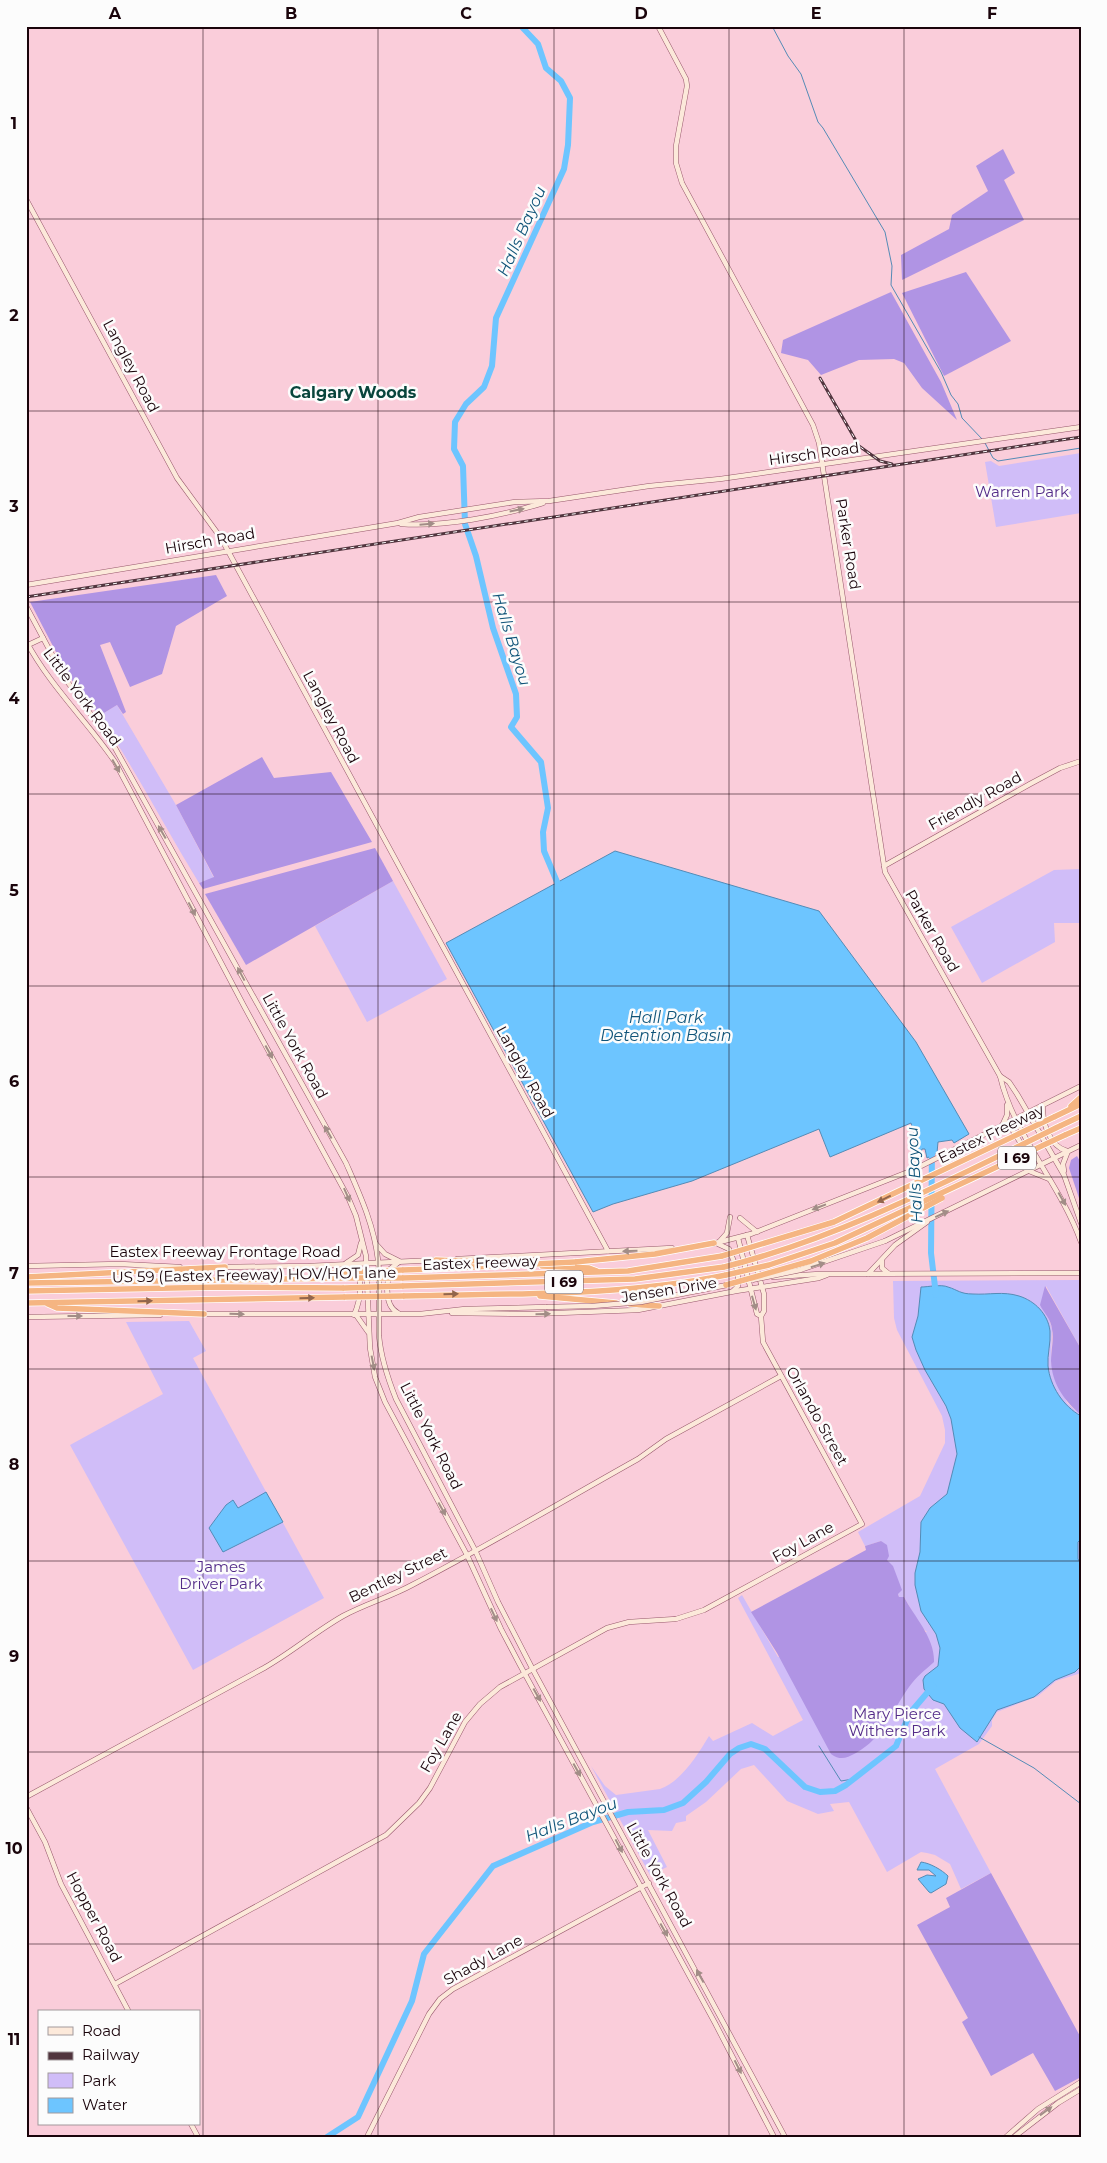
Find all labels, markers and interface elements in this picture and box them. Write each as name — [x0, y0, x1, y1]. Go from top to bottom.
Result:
text: A — [108, 4, 122, 23]
text: B — [285, 4, 297, 23]
text: C — [460, 4, 472, 23]
text: D — [634, 4, 648, 23]
text: E — [811, 4, 821, 23]
text: F — [987, 4, 997, 23]
text: 1 — [11, 114, 17, 133]
water label: Halls Bayou — [493, 183, 550, 279]
text: 2 — [9, 306, 19, 325]
street label: Langley Road — [99, 316, 164, 415]
district label: Calgary Woods — [290, 383, 417, 402]
street label: Hirsch Road — [767, 438, 860, 469]
park label: Warren Park — [975, 482, 1069, 501]
text: 3 — [8, 497, 19, 516]
street label: Parker Road — [832, 497, 865, 591]
one-way arrow — [509, 506, 525, 514]
one-way arrow — [419, 520, 435, 528]
street label: Hirsch Road — [163, 523, 256, 558]
water label: Halls Bayou — [488, 590, 535, 688]
street label: Little York Road — [39, 644, 125, 749]
street label: Langley Road — [299, 667, 364, 766]
text: 4 — [8, 689, 20, 708]
one-way arrow — [112, 758, 120, 773]
street label: Friendly Road — [925, 767, 1025, 834]
one-way arrow — [157, 826, 166, 839]
text: 5 — [9, 881, 19, 900]
street label: Parker Road — [901, 886, 964, 975]
one-way arrow — [188, 902, 197, 916]
one-way arrow — [237, 967, 245, 981]
street label: Little York Road — [259, 990, 332, 1102]
water label: Hall Park Detention Basin — [600, 1008, 732, 1045]
street label: Langley Road — [492, 1022, 559, 1121]
one-way arrow — [265, 1046, 274, 1059]
text: 6 — [9, 1072, 19, 1091]
street label: Eastex Freeway — [935, 1099, 1048, 1167]
one-way arrow — [324, 1124, 332, 1139]
water label: Halls Bayou — [902, 1126, 927, 1224]
road number: I 69 — [998, 1146, 1036, 1170]
one-way arrow — [344, 1188, 352, 1202]
one-way arrow — [1058, 1192, 1066, 1206]
one-way arrow — [877, 1196, 891, 1204]
one-way arrow — [811, 1203, 826, 1211]
one-way arrow — [935, 1210, 949, 1218]
street label: Eastex Freeway Frontage Road — [109, 1242, 341, 1261]
one-way arrow — [622, 1247, 638, 1255]
street label: Eastex Freeway — [422, 1251, 539, 1274]
one-way arrow — [810, 1260, 825, 1268]
street label: US 59 (Eastex Freeway) HOV/HOT lane — [112, 1263, 396, 1286]
text: 7 — [9, 1264, 19, 1283]
road number: I 69 — [545, 1270, 583, 1294]
street label: Jensen Drive — [619, 1273, 718, 1307]
one-way arrow — [444, 1290, 460, 1298]
one-way arrow — [299, 1294, 315, 1302]
one-way arrow — [751, 1296, 759, 1311]
one-way arrow — [137, 1297, 153, 1305]
one-way arrow — [230, 1310, 246, 1318]
one-way arrow — [535, 1310, 551, 1318]
one-way arrow — [67, 1312, 83, 1320]
one-way arrow — [369, 1355, 377, 1371]
street label: Orlando Street — [782, 1363, 853, 1469]
street label: Little York Road — [396, 1379, 467, 1493]
text: 8 — [9, 1455, 19, 1474]
one-way arrow — [438, 1502, 446, 1516]
street label: Foy Lane — [769, 1517, 837, 1566]
street label: Bentley Street — [346, 1543, 450, 1607]
park label: James Driver Park — [179, 1557, 263, 1593]
one-way arrow — [491, 1608, 499, 1622]
text: 9 — [9, 1647, 19, 1666]
one-way arrow — [532, 1689, 541, 1702]
park label: Mary Pierce Withers Park — [848, 1704, 946, 1740]
street label: Foy Lane — [415, 1708, 466, 1776]
one-way arrow — [573, 1763, 582, 1776]
water label: Halls Bayou — [523, 1793, 620, 1846]
street label: Little York Road — [623, 1819, 696, 1931]
text: 10 — [5, 1839, 23, 1858]
one-way arrow — [615, 1839, 623, 1853]
street label: Hopper Road — [63, 1868, 126, 1965]
one-way arrow — [660, 1922, 668, 1937]
street label: Shady Lane — [440, 1930, 526, 1989]
one-way arrow — [696, 1969, 704, 1984]
legend — [38, 2010, 200, 2126]
text: Road — [82, 2021, 121, 2040]
text: 11 — [8, 2030, 20, 2049]
text: Railway — [82, 2045, 140, 2064]
one-way arrow — [734, 2060, 742, 2074]
text: Park — [82, 2071, 116, 2090]
text: Water — [82, 2095, 128, 2114]
one-way arrow — [1039, 2106, 1053, 2116]

